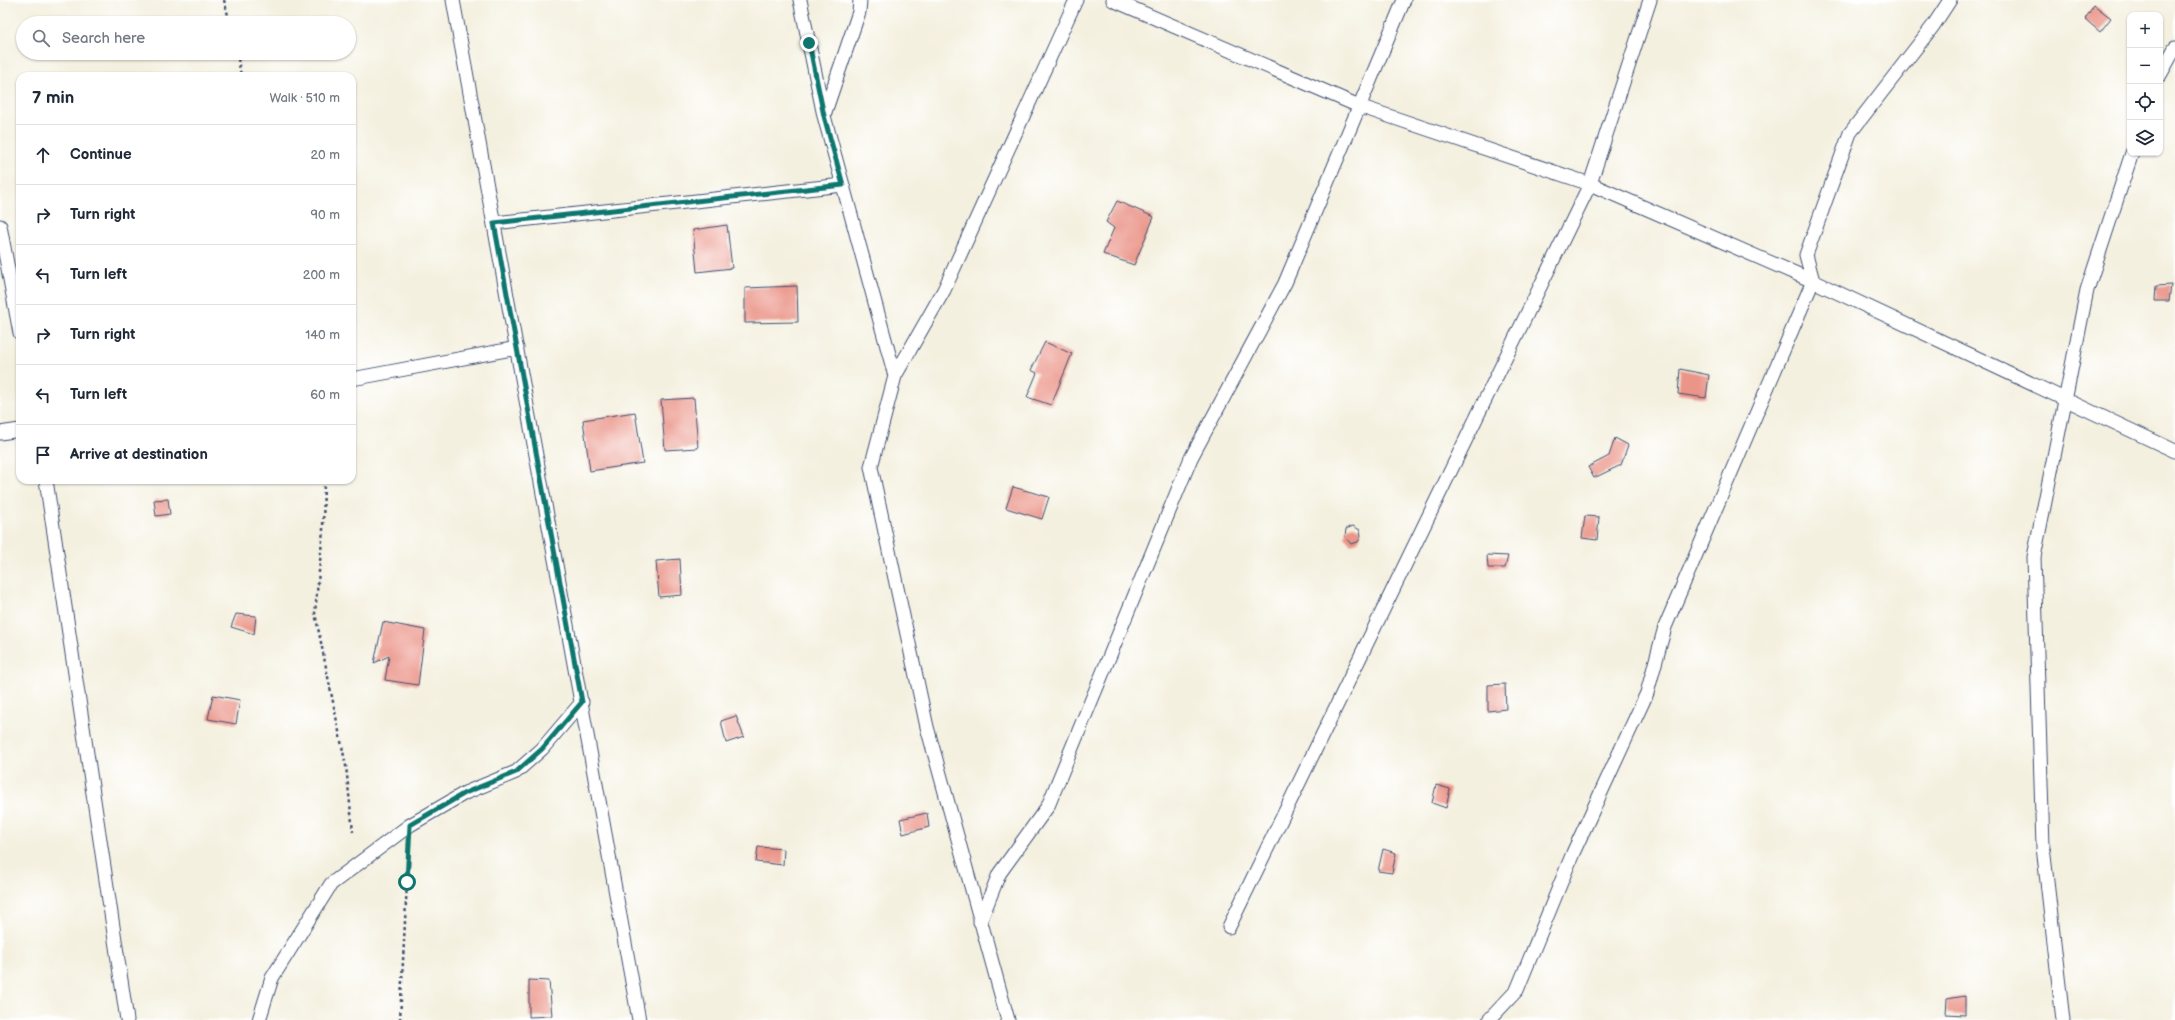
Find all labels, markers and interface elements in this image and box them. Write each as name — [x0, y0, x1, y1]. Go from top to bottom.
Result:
map controls — [2127, 12, 2163, 156]
button: + — [2127, 12, 2163, 48]
search box — [16, 16, 356, 60]
icon: search — [30, 27, 52, 49]
text: Search here — [62, 29, 145, 48]
route end — [800, 34, 818, 52]
button: − — [2127, 48, 2163, 84]
button: locate — [2127, 84, 2163, 120]
text: 7 min — [32, 88, 74, 108]
text: Walk · 510 m — [269, 90, 340, 106]
button: layers — [2127, 120, 2163, 156]
icon: ahead — [32, 144, 54, 166]
text: Continue — [70, 145, 132, 164]
text: 20 m — [310, 147, 340, 163]
icon: right — [32, 204, 54, 226]
text: Turn right — [70, 205, 135, 224]
text: 90 m — [311, 207, 340, 223]
icon: left — [32, 264, 54, 286]
text: Turn left — [70, 265, 127, 284]
text: 200 m — [303, 267, 340, 283]
icon: right — [32, 324, 54, 346]
text: Turn right — [70, 325, 135, 344]
text: 140 m — [305, 327, 340, 343]
icon: left — [32, 384, 54, 406]
text: Turn left — [70, 385, 127, 404]
text: 60 m — [310, 387, 340, 403]
icon: arrive — [32, 444, 54, 466]
text: Arrive at destination — [70, 445, 208, 464]
route start — [398, 873, 416, 891]

